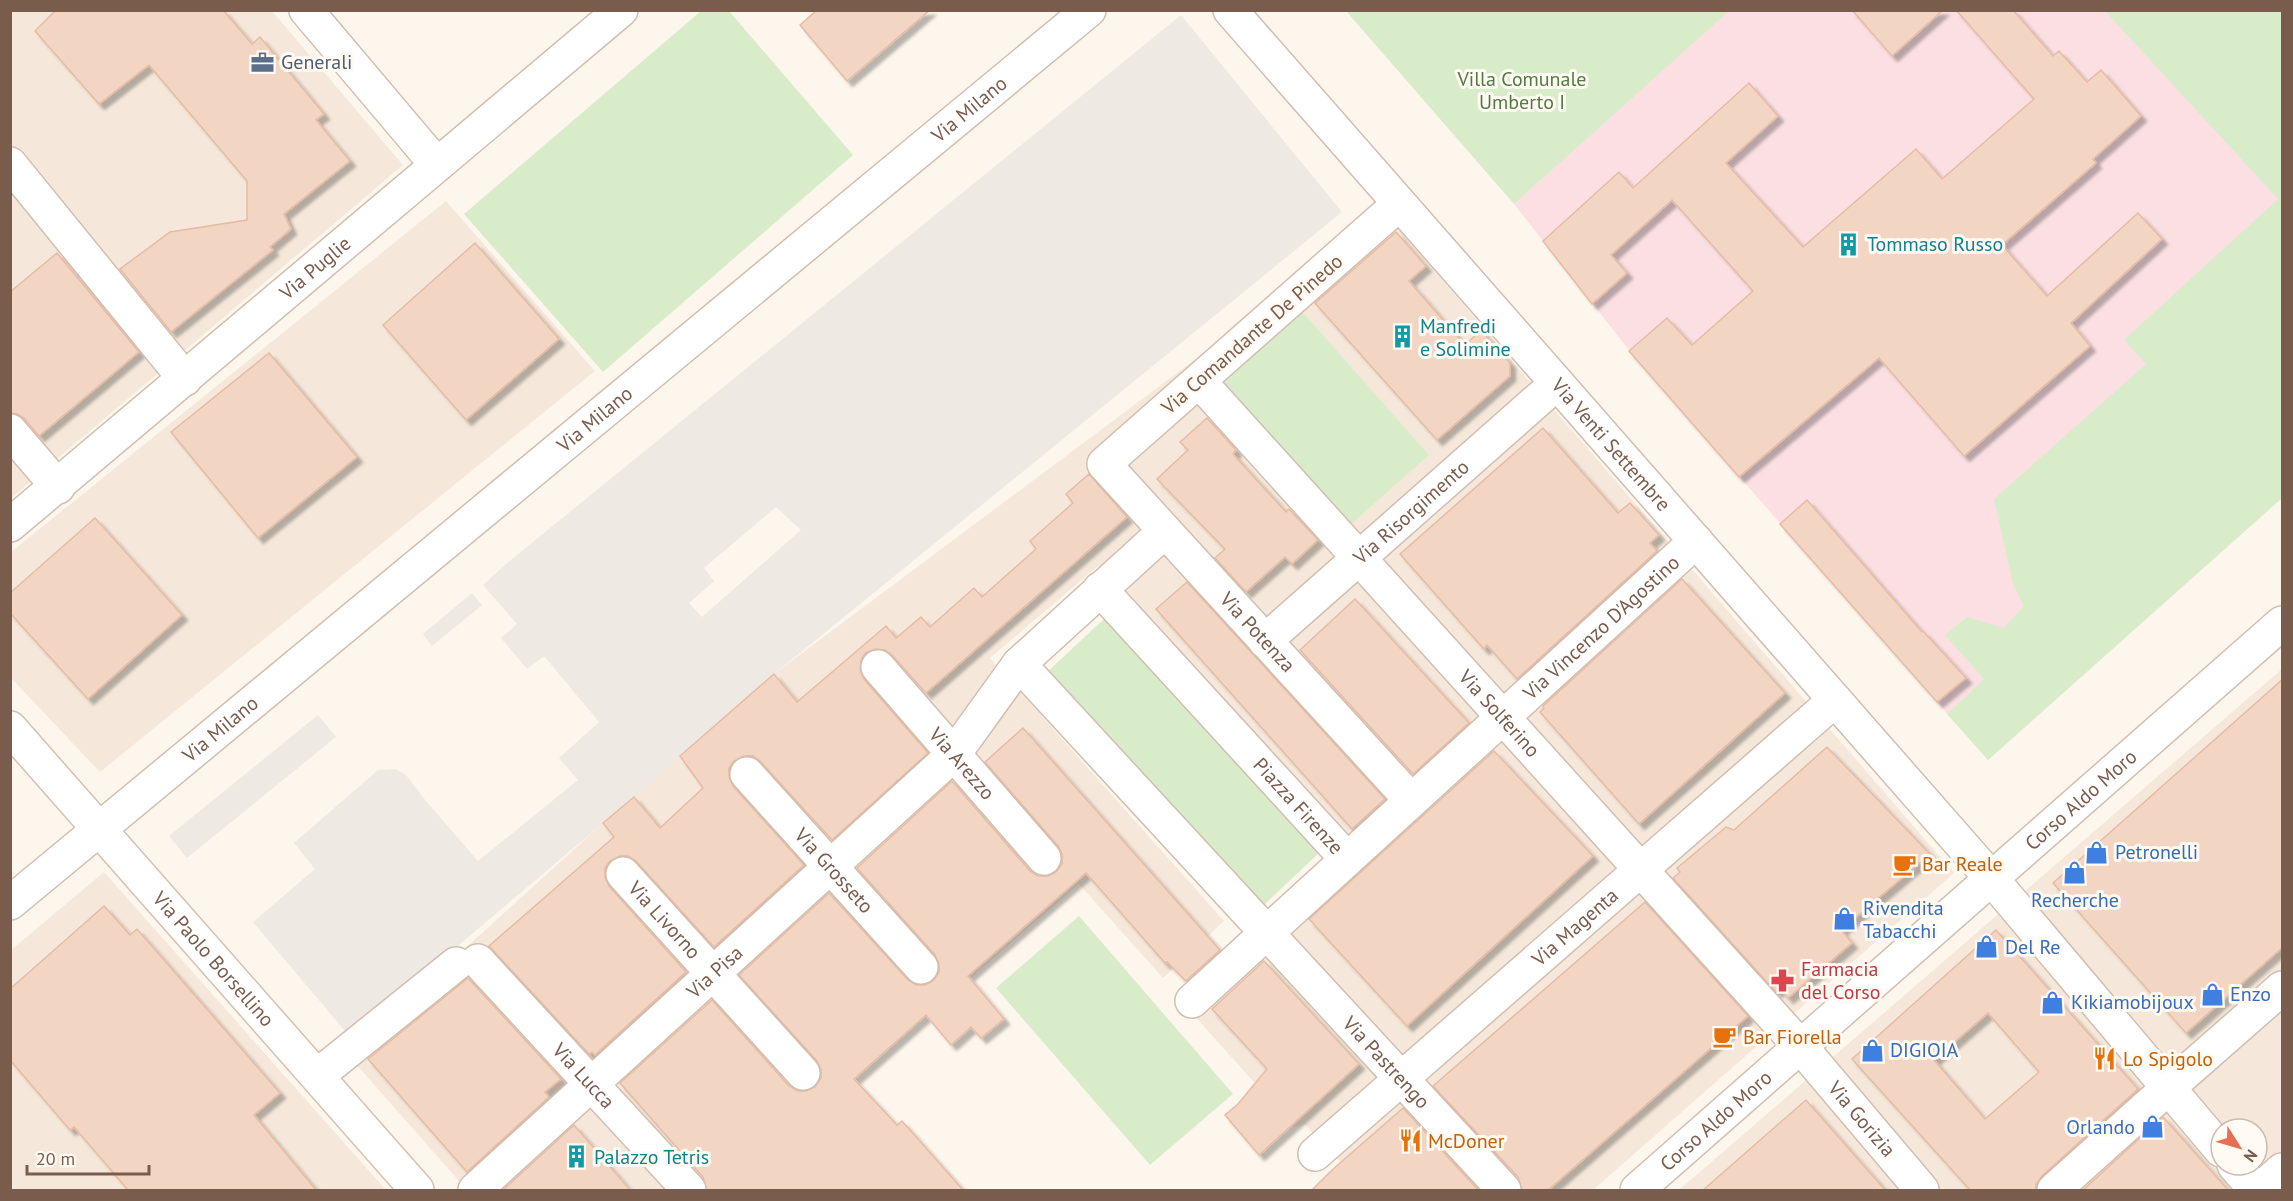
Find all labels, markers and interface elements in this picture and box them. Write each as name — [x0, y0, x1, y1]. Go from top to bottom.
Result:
office icon: Generali — [250, 49, 276, 75]
place label: Generali — [281, 49, 352, 75]
park label: Villa Comunale Umberto I — [1457, 66, 1586, 115]
street label: Via Milano — [925, 70, 1012, 149]
street label: Via Puglie — [273, 230, 356, 306]
building icon: Tommaso Russo — [1836, 231, 1862, 257]
place label: Tommaso Russo — [1867, 231, 2003, 257]
street label: Via Comandante De Pinedo — [1155, 248, 1348, 421]
place label: Manfredi e Solimine — [1420, 313, 1511, 362]
building icon: Manfredi e Solimine — [1389, 324, 1415, 350]
street label: Via Venti Settembre — [1545, 372, 1676, 517]
street label: Via Milano — [551, 380, 638, 459]
street label: Via Risorgimento — [1347, 454, 1474, 571]
street label: Via Vincenzo D'Agostino — [1517, 550, 1685, 706]
street label: Via Potenza — [1214, 586, 1301, 678]
street label: Via Solferino — [1452, 663, 1546, 763]
street label: Via Milano — [176, 690, 264, 768]
street label: Via Arezzo — [923, 721, 1001, 805]
street label: Corso Aldo Moro — [2019, 744, 2142, 856]
street label: Piazza Firenze — [1248, 752, 1349, 860]
street label: Via Grosseto — [788, 822, 879, 919]
shop icon: Petronelli — [2084, 839, 2110, 865]
place label: Petronelli — [2115, 839, 2198, 865]
cafe icon: Bar Reale — [1891, 851, 1917, 877]
place label: Bar Reale — [1922, 851, 2003, 877]
shop icon: Recherche — [2062, 859, 2088, 885]
street label: Via Livorno — [622, 875, 707, 964]
street label: Via Magenta — [1526, 882, 1623, 973]
street label: Via Paolo Borsellino — [146, 885, 280, 1032]
place label: Recherche — [2031, 887, 2119, 913]
place label: Rivendita Tabacchi — [1863, 895, 1944, 944]
shop icon: Rivendita Tabacchi — [1832, 906, 1858, 932]
shop icon: Del Re — [1974, 934, 2000, 960]
place label: Del Re — [2005, 934, 2061, 960]
street label: Via Pisa — [680, 940, 748, 1005]
place label: Farmacia del Corso — [1801, 956, 1880, 1005]
pharmacy icon: Farmacia del Corso — [1770, 967, 1796, 993]
shop icon: Enzo — [2199, 981, 2225, 1007]
place label: Enzo — [2230, 981, 2271, 1007]
shop icon: Kikiamobijoux — [2040, 989, 2066, 1015]
place label: Kikiamobijoux — [2071, 989, 2194, 1015]
street label: Via Pastrengo — [1337, 1010, 1436, 1114]
cafe icon: Bar Fiorella — [1712, 1024, 1738, 1050]
place label: Bar Fiorella — [1743, 1024, 1842, 1050]
street label: Via Lucca — [546, 1037, 620, 1114]
shop icon: DIGIOIA — [1859, 1037, 1885, 1063]
place label: DIGIOIA — [1890, 1037, 1958, 1063]
restaurant icon: Lo Spigolo — [2092, 1046, 2118, 1072]
place label: Lo Spigolo — [2123, 1046, 2213, 1072]
street label: Corso Aldo Moro — [1654, 1064, 1777, 1177]
street label: Via Gorizia — [1822, 1075, 1901, 1162]
place label: Orlando — [2066, 1114, 2135, 1140]
shop icon: Orlando — [2140, 1114, 2166, 1140]
north arrow — [2209, 1117, 2269, 1177]
restaurant icon: McDoner — [1397, 1128, 1423, 1154]
place label: McDoner — [1428, 1128, 1505, 1154]
scale bar — [27, 1138, 148, 1176]
building icon: Palazzo Tetris — [563, 1144, 589, 1170]
place label: Palazzo Tetris — [594, 1144, 709, 1170]
text: N — [2240, 1146, 2262, 1166]
text: 20 m — [36, 1147, 75, 1170]

